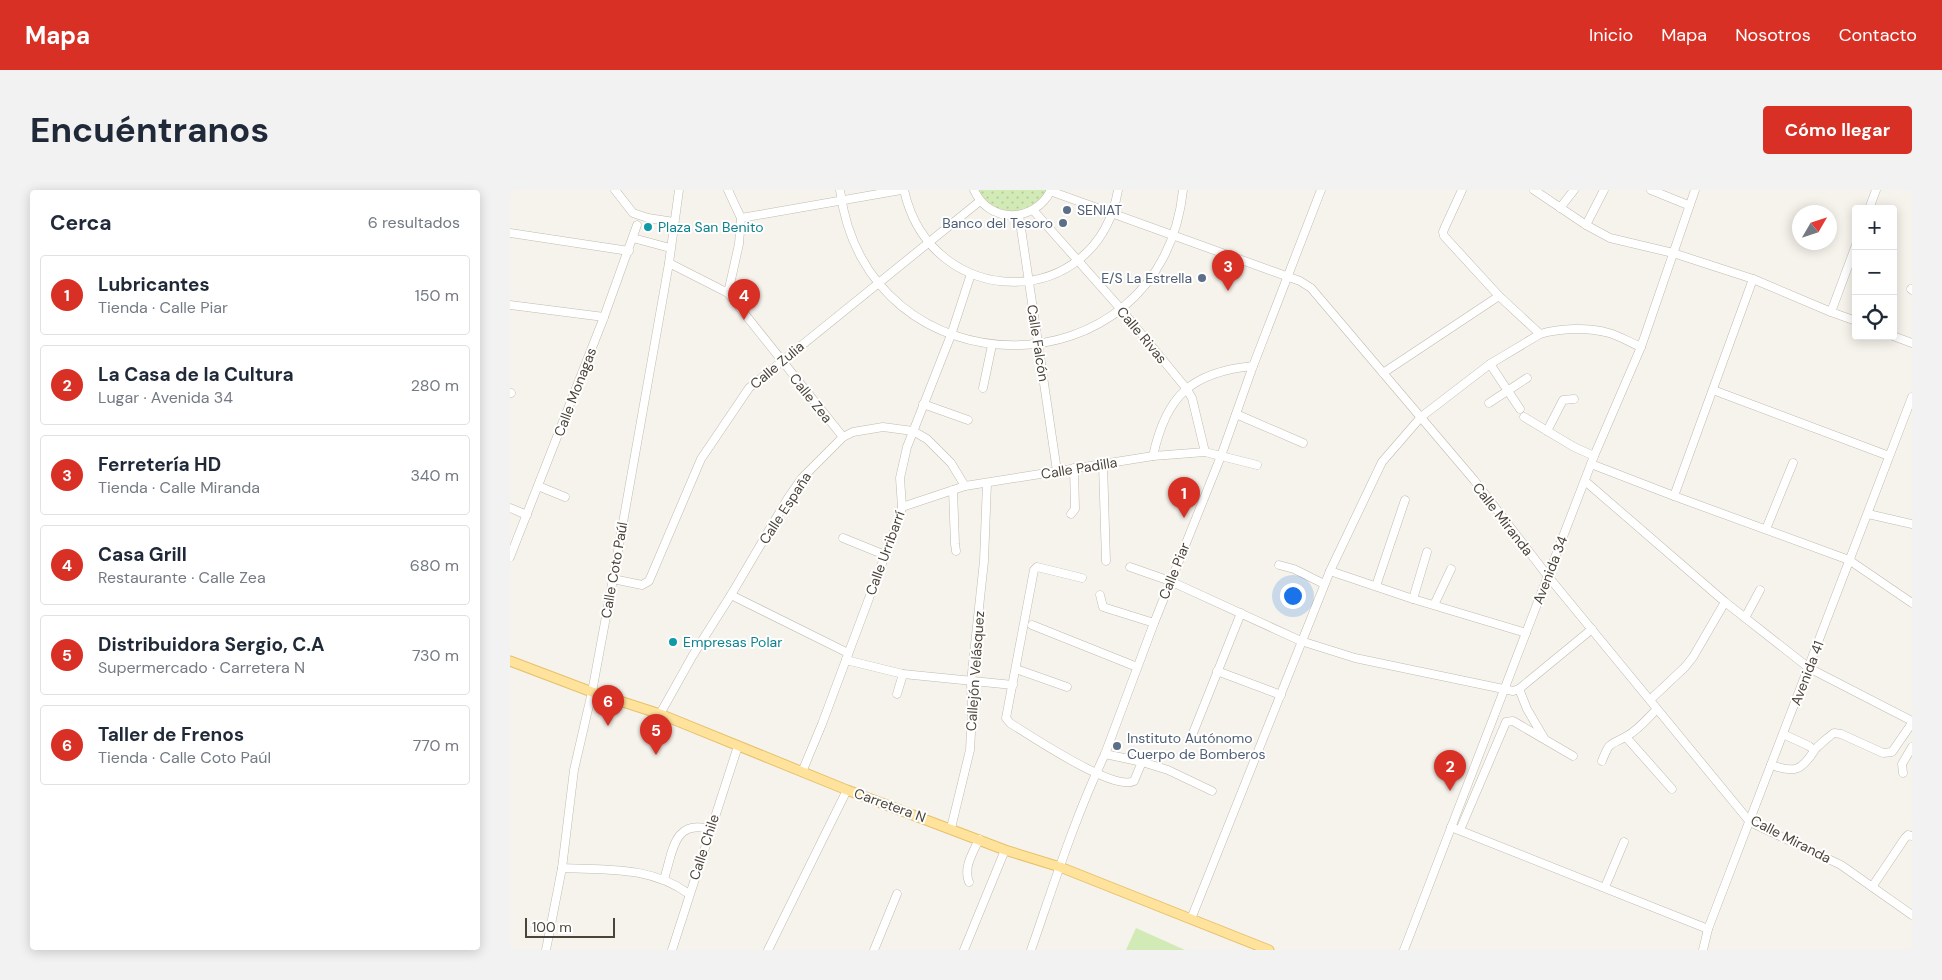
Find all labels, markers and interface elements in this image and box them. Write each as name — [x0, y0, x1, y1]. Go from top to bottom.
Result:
text: Mapa — [25, 20, 90, 51]
text: Inicio — [1589, 23, 1633, 47]
text: Mapa — [1661, 23, 1707, 47]
text: Nosotros — [1735, 23, 1811, 47]
text: Contacto — [1839, 23, 1917, 47]
button: Cómo llegar — [1763, 106, 1912, 154]
text: Encuéntranos — [30, 107, 269, 153]
place label: SENIAT — [1077, 201, 1122, 219]
marker: SENIAT — [1061, 204, 1073, 216]
north arrow — [1792, 205, 1837, 250]
map controls — [1852, 205, 1897, 340]
button: + — [1852, 205, 1897, 250]
text: Cerca — [50, 209, 112, 237]
text: 6 resultados — [368, 212, 460, 233]
place label: Banco del Tesoro — [942, 214, 1053, 232]
marker: Banco del Tesoro — [1057, 217, 1069, 229]
place label: Plaza San Benito — [658, 218, 764, 236]
marker: Plaza San Benito — [642, 221, 654, 233]
pin: 3 — [1212, 250, 1244, 291]
button: − — [1852, 250, 1897, 295]
place label: E/S La Estrella — [1101, 269, 1192, 287]
text: Lubricantes — [98, 272, 210, 297]
marker: E/S La Estrella — [1196, 272, 1208, 284]
pin: 4 — [728, 279, 760, 320]
text: 1 — [64, 285, 70, 306]
text: 150 m — [415, 285, 459, 306]
button: locate — [1852, 295, 1897, 340]
text: Tienda · Calle Piar — [98, 297, 228, 318]
street label: Calle Falcón — [1023, 303, 1053, 383]
street label: Calle Rivas — [1113, 303, 1171, 367]
street label: Calle Zulia — [746, 337, 808, 393]
street label: Calle Monagas — [550, 345, 600, 439]
text: La Casa de la Cultura — [98, 362, 294, 387]
street label: Calle Zea — [786, 370, 836, 426]
text: 2 — [62, 375, 72, 396]
text: 280 m — [411, 375, 459, 396]
text: Lugar · Avenida 34 — [98, 387, 233, 408]
text: Ferretería HD — [98, 452, 221, 477]
street label: Calle Padilla — [1040, 453, 1118, 483]
text: 3 — [62, 465, 72, 486]
text: 340 m — [410, 465, 459, 486]
street label: Calle España — [755, 468, 815, 548]
text: Tienda · Calle Miranda — [98, 477, 260, 498]
pin: 1 — [1168, 477, 1200, 518]
street label: Calle Miranda — [1469, 479, 1537, 559]
street label: Calle Urribarrí — [861, 508, 909, 598]
street label: Calle Coto Paúl — [597, 520, 631, 620]
street label: Avenida 34 — [1529, 533, 1571, 607]
street label: Calle Piar — [1154, 540, 1194, 602]
text: Casa Grill — [98, 542, 187, 567]
text: 4 — [62, 555, 72, 576]
text: 680 m — [410, 555, 459, 576]
text: Restaurante · Calle Zea — [98, 567, 266, 588]
your location — [1280, 583, 1306, 609]
street label: Callejón Velásquez — [962, 610, 988, 732]
text: Distribuidora Sergio, C.A — [98, 632, 324, 657]
place label: Empresas Polar — [683, 633, 782, 651]
marker: Empresas Polar — [667, 636, 679, 648]
street label: Avenida 41 — [1786, 638, 1828, 708]
text: 5 — [62, 645, 72, 666]
text: 730 m — [412, 645, 459, 666]
text: Supermercado · Carretera N — [98, 657, 305, 678]
pin: 6 — [592, 685, 624, 726]
pin: 5 — [640, 714, 672, 755]
text: Taller de Frenos — [98, 722, 244, 747]
place label: Instituto Autónomo Cuerpo de Bomberos — [1127, 729, 1266, 763]
text: 6 — [62, 735, 72, 756]
text: 770 m — [413, 735, 459, 756]
marker: Instituto Autónomo Cuerpo de Bomberos — [1111, 740, 1123, 752]
text: Tienda · Calle Coto Paúl — [98, 747, 271, 768]
pin: 2 — [1434, 750, 1466, 791]
street label: Carretera N — [852, 784, 928, 826]
street label: Calle Miranda — [1748, 811, 1834, 867]
street label: Calle Chile — [685, 812, 723, 882]
scale bar — [525, 915, 615, 938]
text: 100 m — [532, 918, 572, 936]

